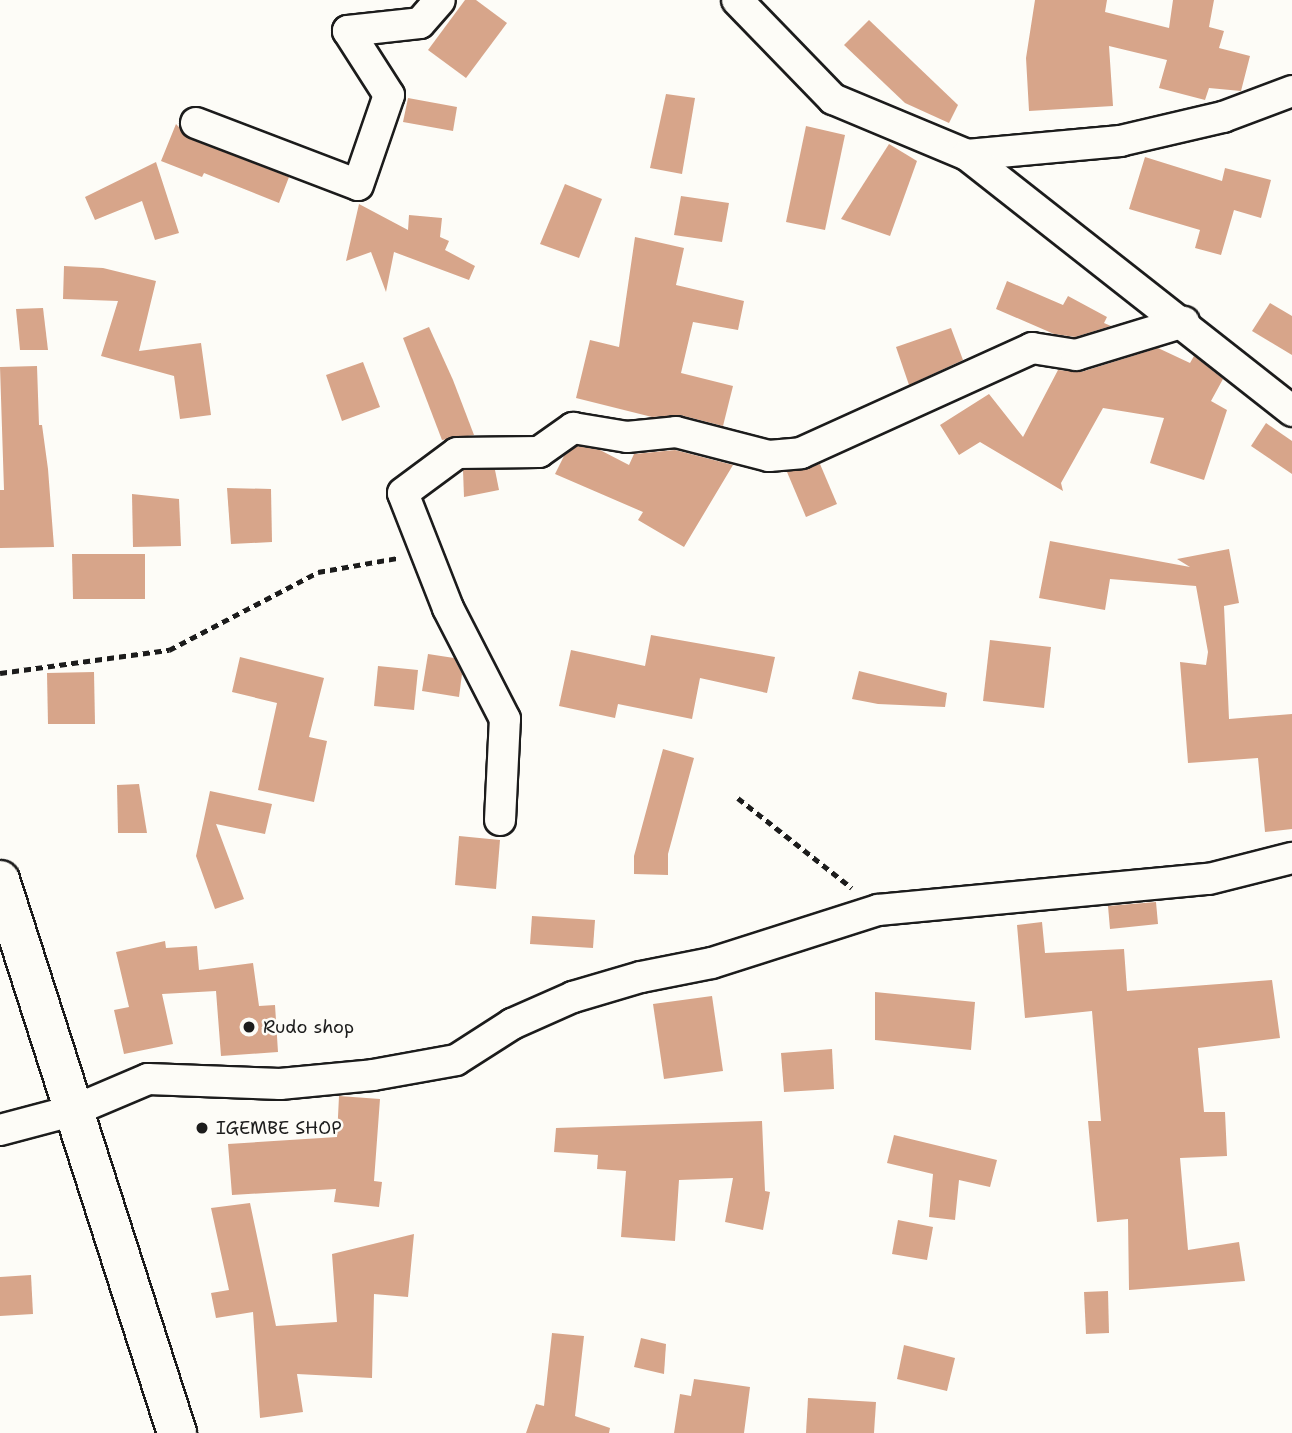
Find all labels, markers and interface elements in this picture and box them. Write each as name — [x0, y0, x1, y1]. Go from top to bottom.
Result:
place label: Rudo shop — [263, 1016, 354, 1038]
marker: Rudo shop — [241, 1019, 257, 1035]
place label: IGEMBE SHOP — [216, 1117, 342, 1139]
marker: IGEMBE SHOP — [194, 1120, 210, 1136]

